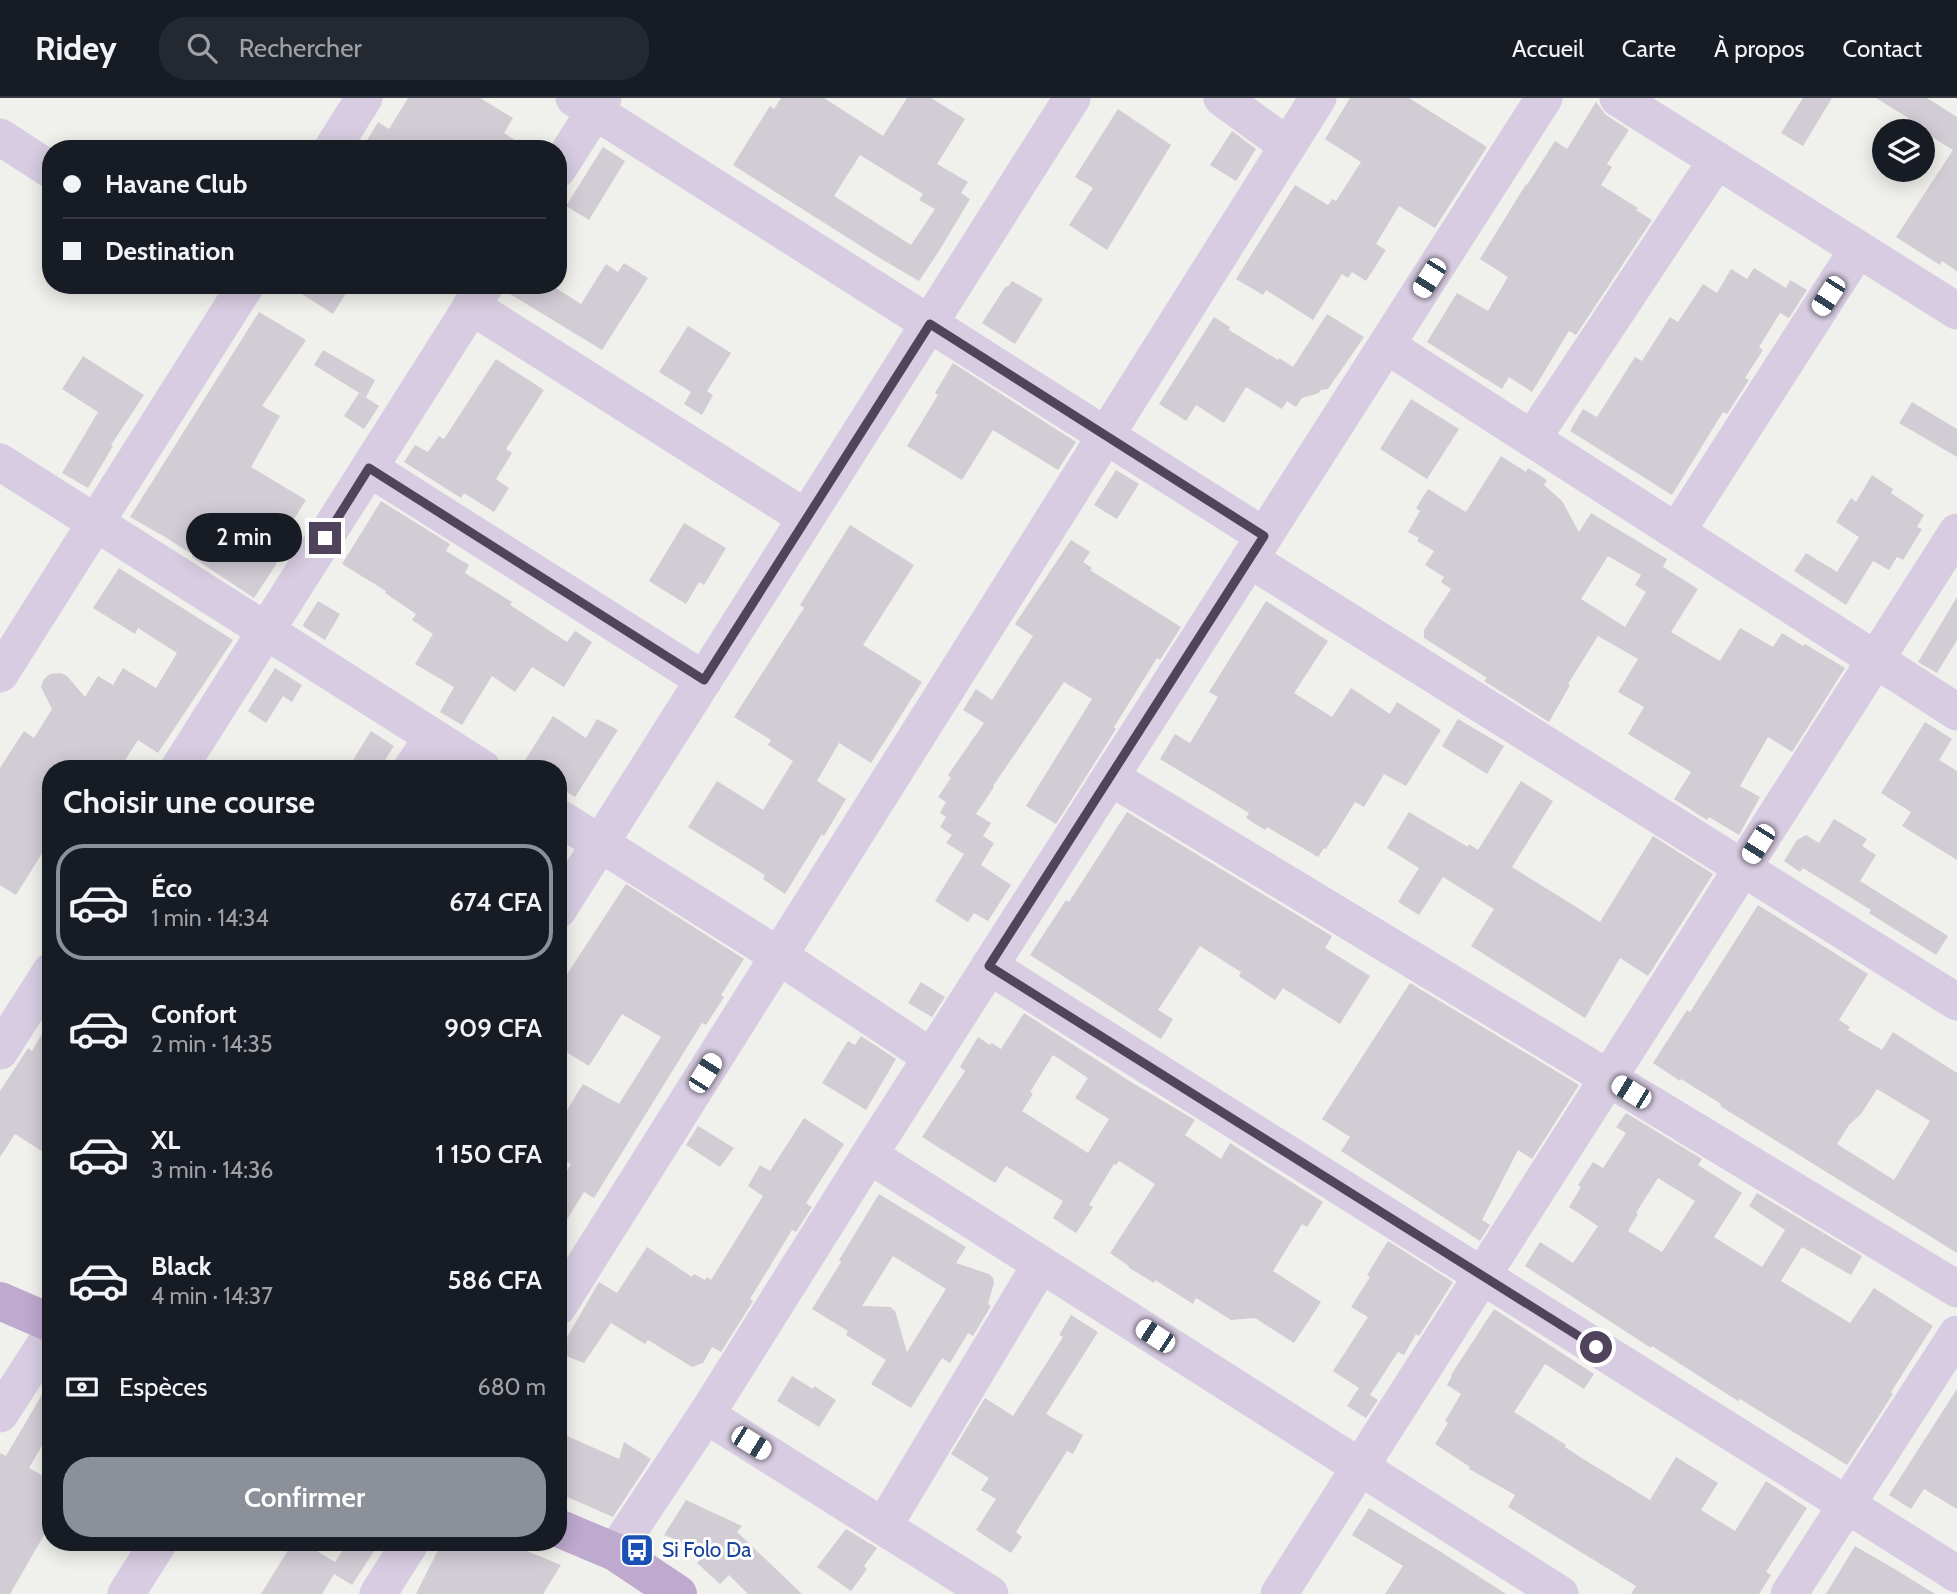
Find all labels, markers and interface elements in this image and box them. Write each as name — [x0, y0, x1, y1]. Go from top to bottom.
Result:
search box — [159, 17, 649, 80]
text: Ridey — [35, 28, 117, 68]
icon: search — [183, 29, 221, 67]
text: Rechercher — [239, 32, 362, 64]
text: Accueil — [1512, 34, 1584, 63]
text: Carte — [1622, 34, 1676, 63]
text: À propos — [1714, 34, 1805, 63]
text: Contact — [1843, 34, 1922, 63]
map controls — [1872, 119, 1935, 182]
button: layers — [1872, 119, 1935, 182]
text: Havane Club — [105, 168, 247, 200]
text: Destination — [105, 235, 235, 267]
car — [1409, 255, 1450, 301]
car — [1808, 273, 1849, 319]
callout: 2 min — [185, 514, 300, 562]
route end — [309, 522, 341, 554]
text: 2 min — [216, 523, 272, 551]
text: Choisir une course — [63, 782, 315, 821]
car — [1738, 821, 1779, 867]
icon: car — [67, 871, 130, 934]
text: Éco — [151, 872, 192, 904]
text: 674 CFA — [449, 886, 542, 918]
text: 1 min · 14:34 — [151, 904, 269, 932]
icon: car — [67, 997, 130, 1060]
text: Confort — [151, 998, 237, 1030]
text: 909 CFA — [444, 1012, 542, 1044]
text: 2 min · 14:35 — [151, 1030, 272, 1058]
car — [685, 1050, 726, 1096]
car — [1608, 1072, 1655, 1112]
icon: car — [67, 1123, 130, 1186]
text: XL — [151, 1124, 180, 1156]
text: 1 150 CFA — [435, 1138, 542, 1170]
text: 3 min · 14:36 — [151, 1156, 273, 1184]
icon: car — [67, 1249, 130, 1312]
text: Black — [151, 1250, 211, 1282]
text: 586 CFA — [447, 1264, 542, 1296]
text: 4 min · 14:37 — [151, 1282, 273, 1310]
car — [1132, 1316, 1179, 1356]
route start — [1580, 1331, 1612, 1363]
icon: cash — [63, 1368, 101, 1406]
text: Espèces — [119, 1371, 208, 1403]
text: 680 m — [478, 1373, 546, 1401]
car — [728, 1423, 775, 1463]
button: Confirmer — [63, 1457, 546, 1537]
bus stop icon: Si Folo Da — [618, 1531, 656, 1569]
place label: Si Folo Da — [662, 1537, 751, 1562]

